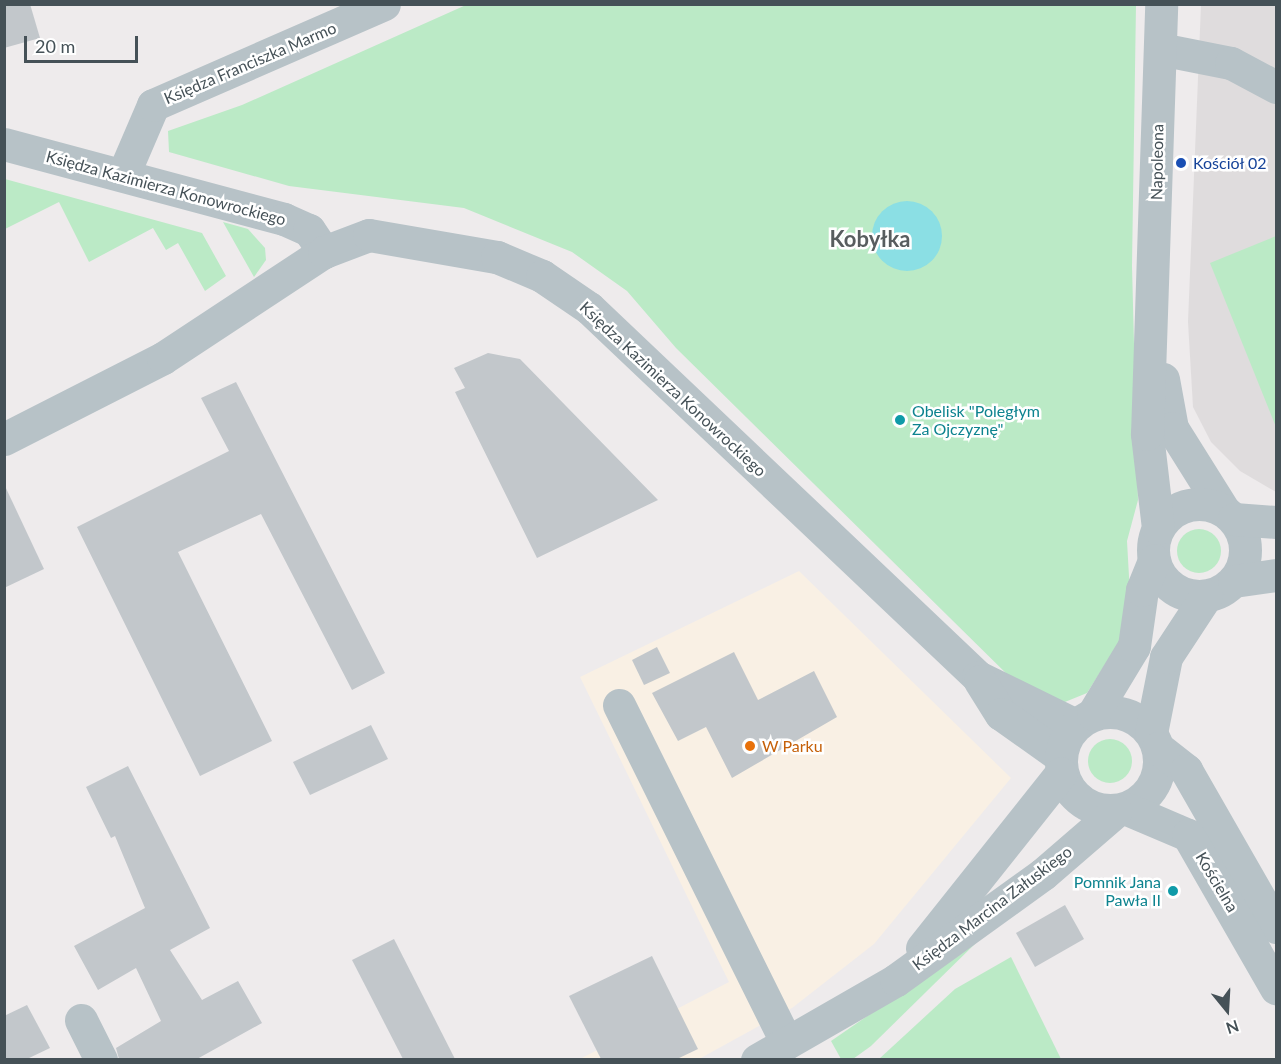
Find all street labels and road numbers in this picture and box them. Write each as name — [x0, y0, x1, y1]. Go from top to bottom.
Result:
street label: Księdza Franciszka Marmo — [161, 18, 339, 108]
street label: Napoleona — [1147, 124, 1167, 200]
street label: Księdza Kazimierza Konowrockiego — [44, 147, 288, 229]
street label: Księdza Kazimierza Konowrockiego — [576, 298, 770, 480]
street label: Księdza Marcina Załuskiego — [909, 842, 1075, 974]
street label: Kościelna — [1192, 849, 1242, 915]

